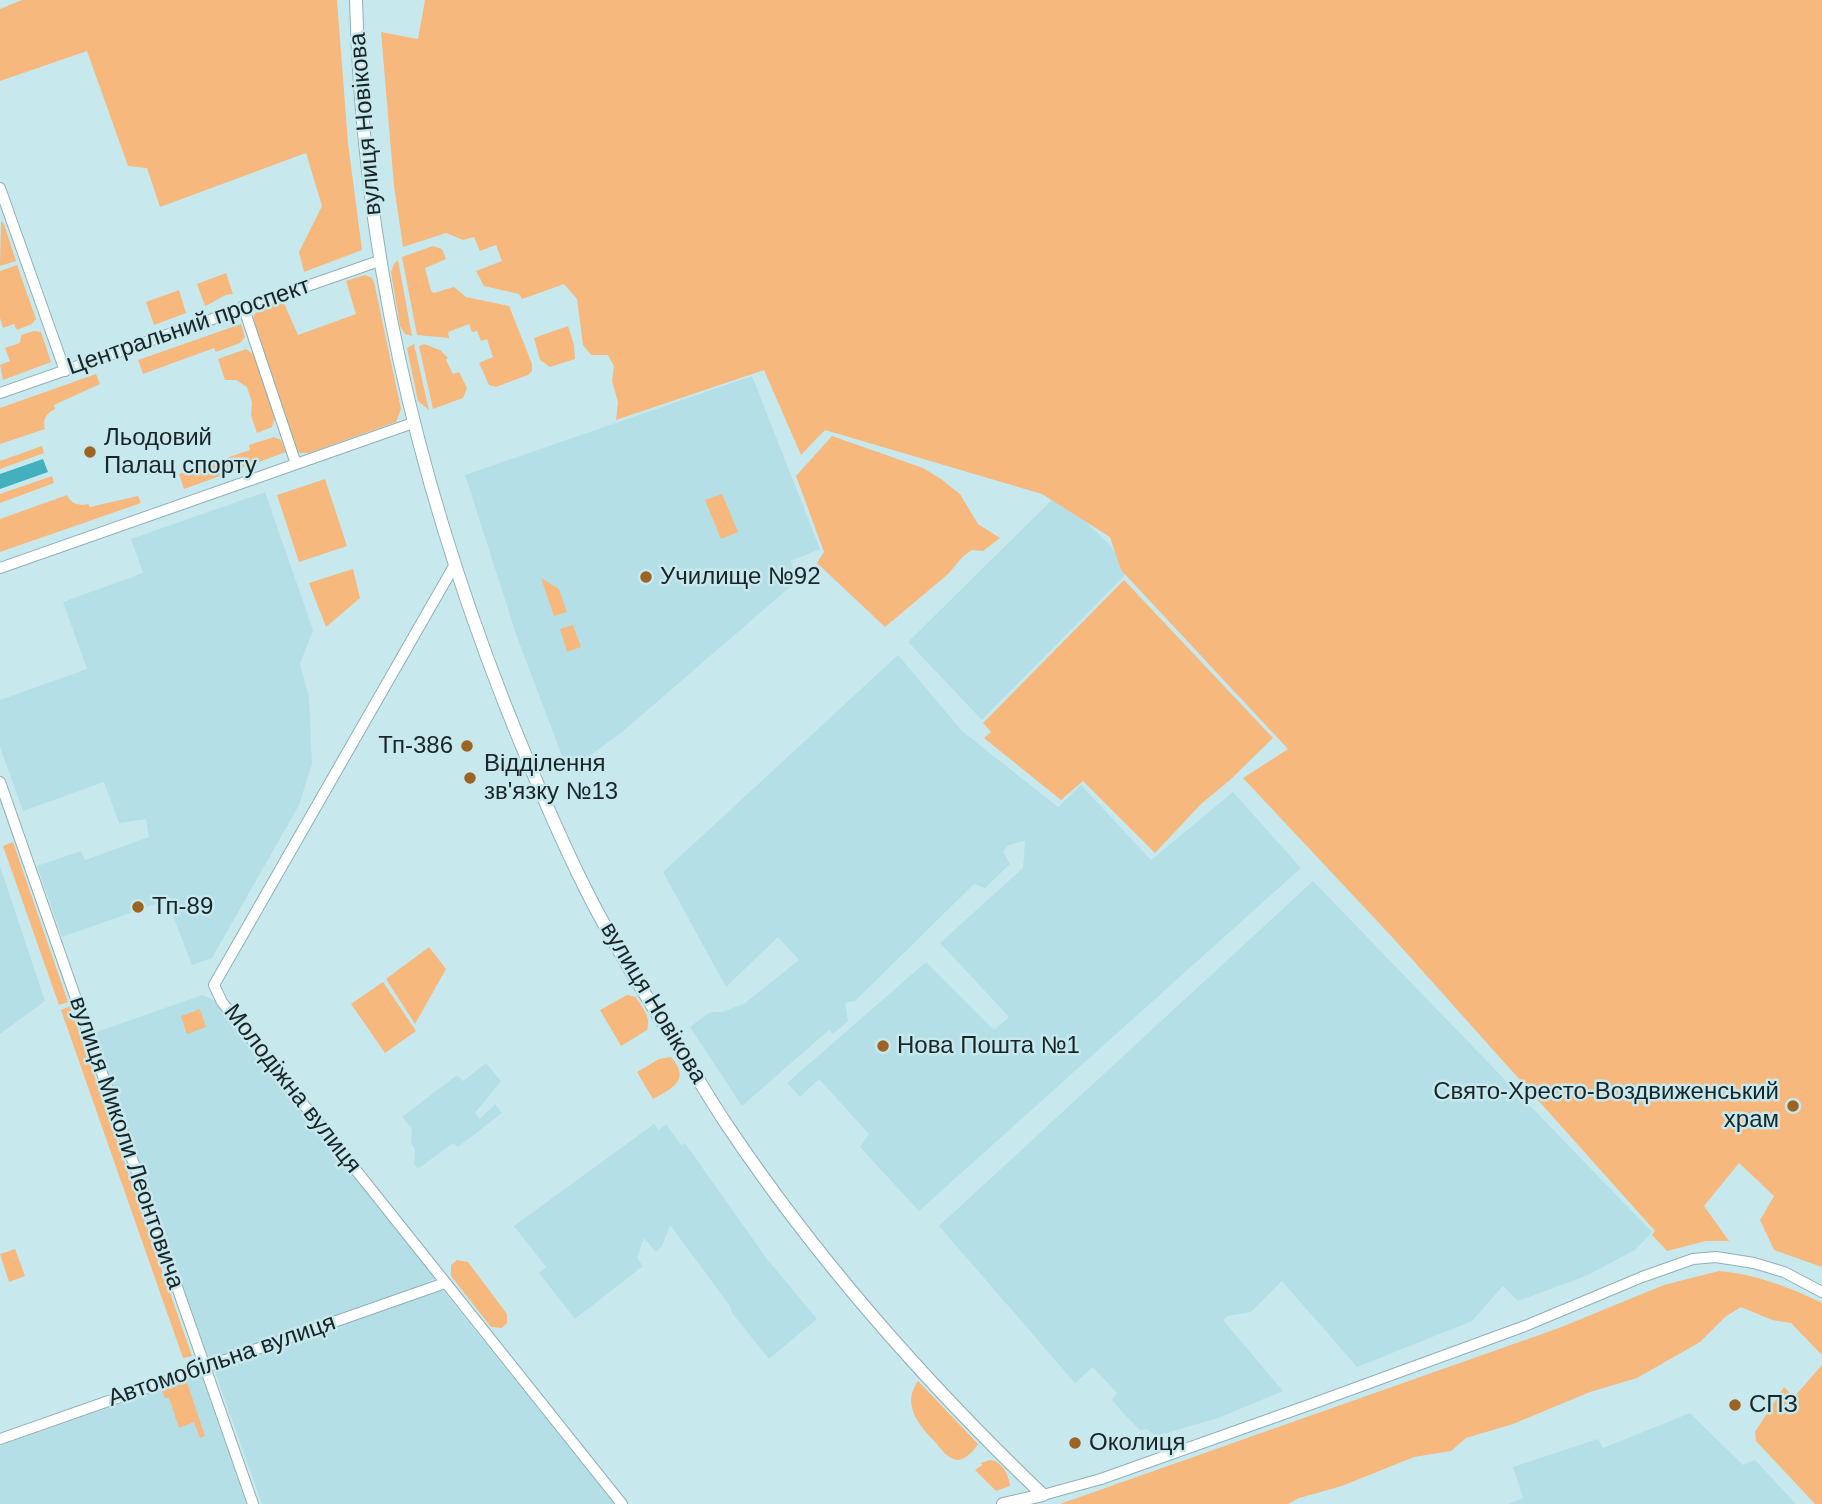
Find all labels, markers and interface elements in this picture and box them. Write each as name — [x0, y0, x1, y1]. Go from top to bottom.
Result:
street label: вулиця Новікова — [344, 31, 388, 217]
street label: Центральний проспект — [64, 272, 314, 382]
place label: Льодовий Палац спорту — [104, 424, 257, 480]
marker: Льодовий Палац спорту — [82, 444, 98, 460]
place label: Училище №92 — [660, 563, 820, 591]
marker: Училище №92 — [638, 569, 654, 585]
place label: Тп-386 — [378, 732, 453, 760]
marker: Тп-386 — [459, 738, 475, 754]
place label: Відділення зв'язку №13 — [484, 750, 618, 806]
marker: Відділення зв'язку №13 — [462, 770, 478, 786]
place label: Тп-89 — [152, 893, 213, 921]
marker: Тп-89 — [130, 899, 146, 915]
street label: вулиця Новікова — [593, 917, 713, 1089]
street label: вулиця Миколи Леонтовича — [62, 993, 190, 1293]
street label: Молодіжна вулиця — [217, 999, 367, 1179]
place label: Нова Пошта №1 — [897, 1032, 1080, 1060]
marker: Нова Пошта №1 — [875, 1038, 891, 1054]
place label: Свято-Хресто-Воздвиженський храм — [1433, 1078, 1779, 1134]
marker: Свято-Хресто-Воздвиженський храм — [1785, 1098, 1801, 1114]
street label: Автомобільна вулиця — [104, 1309, 340, 1413]
place label: СПЗ — [1749, 1391, 1798, 1419]
marker: СПЗ — [1727, 1397, 1743, 1413]
place label: Околиця — [1089, 1429, 1185, 1457]
marker: Околиця — [1067, 1435, 1083, 1451]

